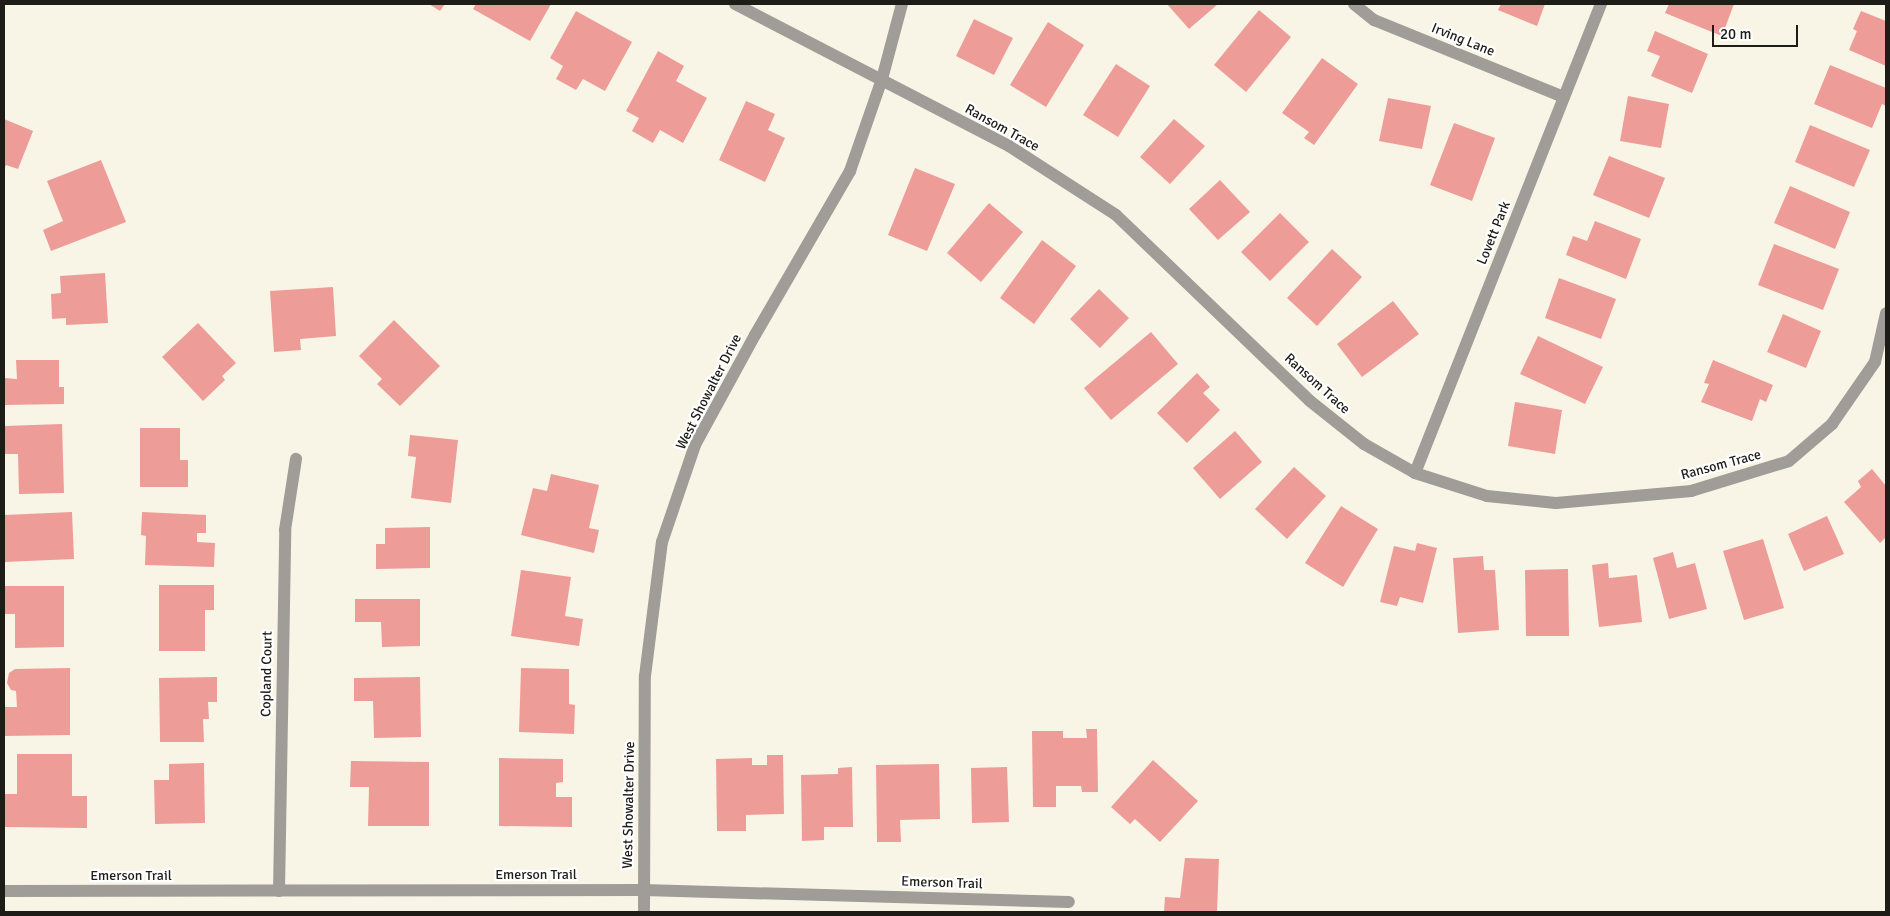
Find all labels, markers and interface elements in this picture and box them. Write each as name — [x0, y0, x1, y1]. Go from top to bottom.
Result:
scale bar — [1715, 15, 1801, 47]
street label: Irving Lane — [1429, 20, 1497, 60]
text: 20 m — [1720, 25, 1751, 43]
street label: Ransom Trace — [962, 101, 1042, 155]
street label: Lovett Park — [1474, 199, 1514, 267]
street label: West Showalter Drive — [673, 331, 745, 453]
street label: Ransom Trace — [1281, 350, 1353, 418]
street label: Ransom Trace — [1679, 446, 1763, 484]
street label: Copland Court — [258, 631, 276, 717]
street label: West Showalter Drive — [619, 741, 639, 869]
street label: Emerson Trail — [495, 867, 577, 883]
street label: Emerson Trail — [90, 868, 172, 884]
street label: Emerson Trail — [901, 873, 983, 893]

